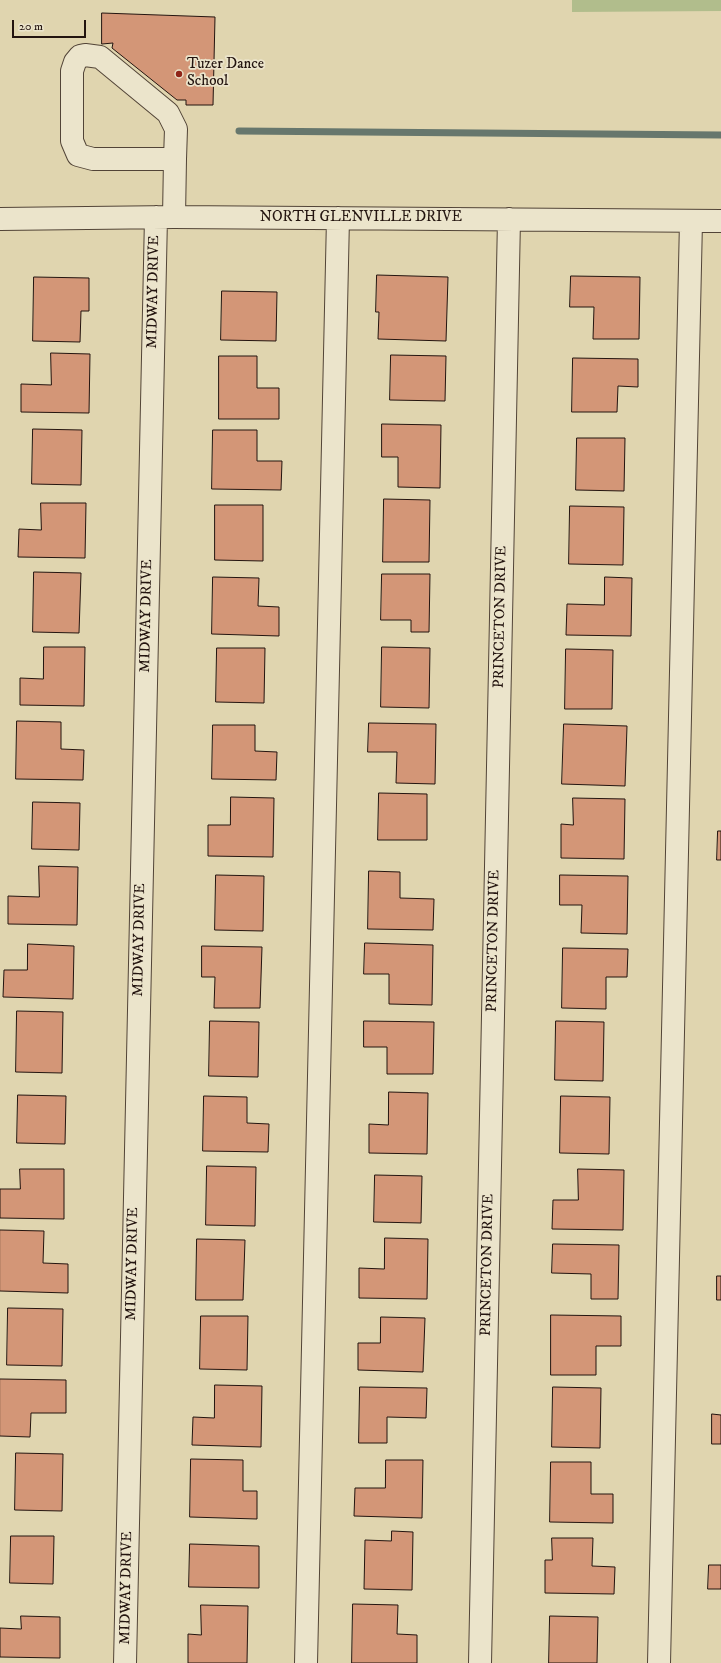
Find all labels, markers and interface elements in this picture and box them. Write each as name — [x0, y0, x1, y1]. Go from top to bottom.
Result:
scale bar — [14, 12, 88, 38]
text: 20 m — [19, 19, 43, 34]
place label: Tuzer Dance School — [187, 56, 264, 91]
marker: Tuzer Dance School — [174, 69, 184, 79]
street label: NORTH GLENVILLE DRIVE — [260, 209, 462, 227]
street label: MIDWAY DRIVE — [144, 235, 164, 349]
street label: PRINCETON DRIVE — [491, 546, 511, 688]
street label: MIDWAY DRIVE — [137, 559, 157, 673]
street label: PRINCETON DRIVE — [484, 870, 504, 1012]
street label: MIDWAY DRIVE — [130, 883, 150, 997]
street label: PRINCETON DRIVE — [478, 1194, 498, 1336]
street label: MIDWAY DRIVE — [123, 1207, 143, 1321]
street label: MIDWAY DRIVE — [117, 1531, 137, 1645]

